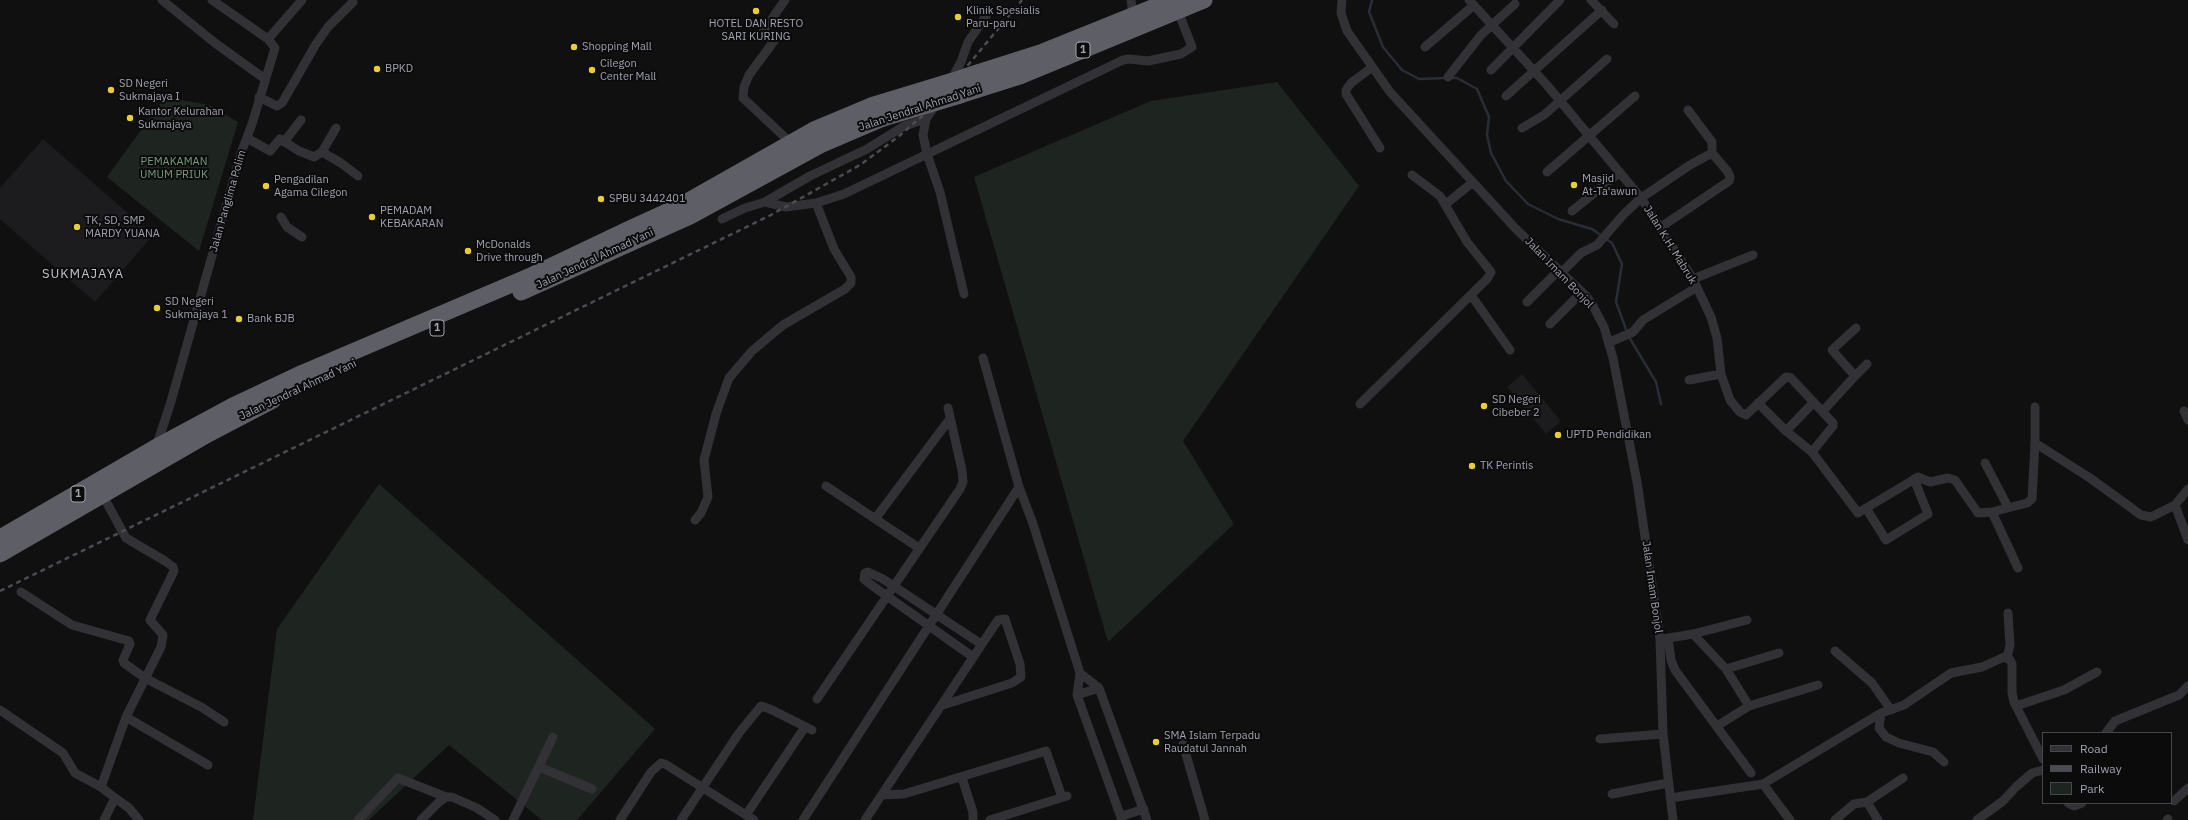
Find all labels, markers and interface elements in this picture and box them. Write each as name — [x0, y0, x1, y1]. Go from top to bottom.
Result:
place label: Klinik Spesialis Paru-paru — [966, 4, 1040, 30]
marker: HOTEL DAN RESTO SARI KURING — [751, 6, 761, 16]
marker: Klinik Spesialis Paru-paru — [953, 12, 963, 22]
place label: HOTEL DAN RESTO SARI KURING — [709, 17, 803, 43]
place label: Shopping Mall — [582, 40, 652, 54]
marker: Shopping Mall — [569, 42, 579, 52]
road number: 1 — [1076, 42, 1090, 58]
place label: Cilegon Center Mall — [600, 57, 656, 83]
place label: BPKD — [385, 62, 413, 76]
marker: BPKD — [372, 64, 382, 74]
marker: Cilegon Center Mall — [587, 65, 597, 75]
place label: SD Negeri Sukmajaya I — [119, 77, 180, 103]
street label: Jalan Jendral Ahmad Yani — [857, 82, 983, 134]
marker: SD Negeri Sukmajaya I — [106, 85, 116, 95]
place label: Kantor Kelurahan Sukmajaya — [138, 105, 224, 131]
marker: Kantor Kelurahan Sukmajaya — [125, 113, 135, 123]
street label: Jalan Panglima Polim — [207, 149, 249, 253]
park label: PEMAKAMAN UMUM PRIUK — [140, 155, 208, 181]
place label: Masjid At-Ta'awun — [1582, 172, 1637, 198]
place label: Pengadilan Agama Cilegon — [274, 173, 348, 199]
marker: Masjid At-Ta'awun — [1569, 180, 1579, 190]
marker: Pengadilan Agama Cilegon — [261, 181, 271, 191]
place label: SPBU 3442401 — [609, 192, 685, 206]
marker: SPBU 3442401 — [596, 194, 606, 204]
street label: Jalan K.H. Mabruk — [1641, 203, 1699, 287]
place label: PEMADAM KEBAKARAN — [380, 204, 443, 230]
marker: PEMADAM KEBAKARAN — [367, 212, 377, 222]
place label: TK, SD, SMP MARDY YUANA — [85, 214, 160, 240]
marker: TK, SD, SMP MARDY YUANA — [72, 222, 82, 232]
street label: Jalan Jendral Ahmad Yani — [534, 226, 656, 292]
street label: Jalan Imam Bonjol — [1522, 235, 1596, 311]
place label: McDonalds Drive through — [476, 238, 543, 264]
marker: McDonalds Drive through — [463, 246, 473, 256]
district label: SUKMAJAYA — [42, 266, 124, 282]
place label: SD Negeri Sukmajaya 1 — [165, 295, 228, 321]
marker: SD Negeri Sukmajaya 1 — [152, 303, 162, 313]
place label: Bank BJB — [247, 312, 295, 326]
marker: Bank BJB — [234, 314, 244, 324]
road number: 1 — [430, 320, 444, 336]
street label: Jalan Jendral Ahmad Yani — [237, 357, 359, 423]
place label: SD Negeri Cibeber 2 — [1492, 393, 1541, 419]
marker: SD Negeri Cibeber 2 — [1479, 401, 1489, 411]
place label: UPTD Pendidikan — [1566, 428, 1651, 442]
marker: UPTD Pendidikan — [1553, 430, 1563, 440]
place label: TK Perintis — [1480, 459, 1533, 473]
marker: TK Perintis — [1467, 461, 1477, 471]
road number: 1 — [71, 486, 85, 502]
street label: Jalan Imam Bonjol — [1639, 540, 1665, 634]
place label: SMA Islam Terpadu Raudatul Jannah — [1164, 729, 1260, 755]
legend — [2042, 732, 2172, 804]
marker: SMA Islam Terpadu Raudatul Jannah — [1151, 737, 1161, 747]
text: Road — [2080, 741, 2108, 756]
text: Railway — [2080, 761, 2122, 776]
text: Park — [2080, 781, 2104, 796]

